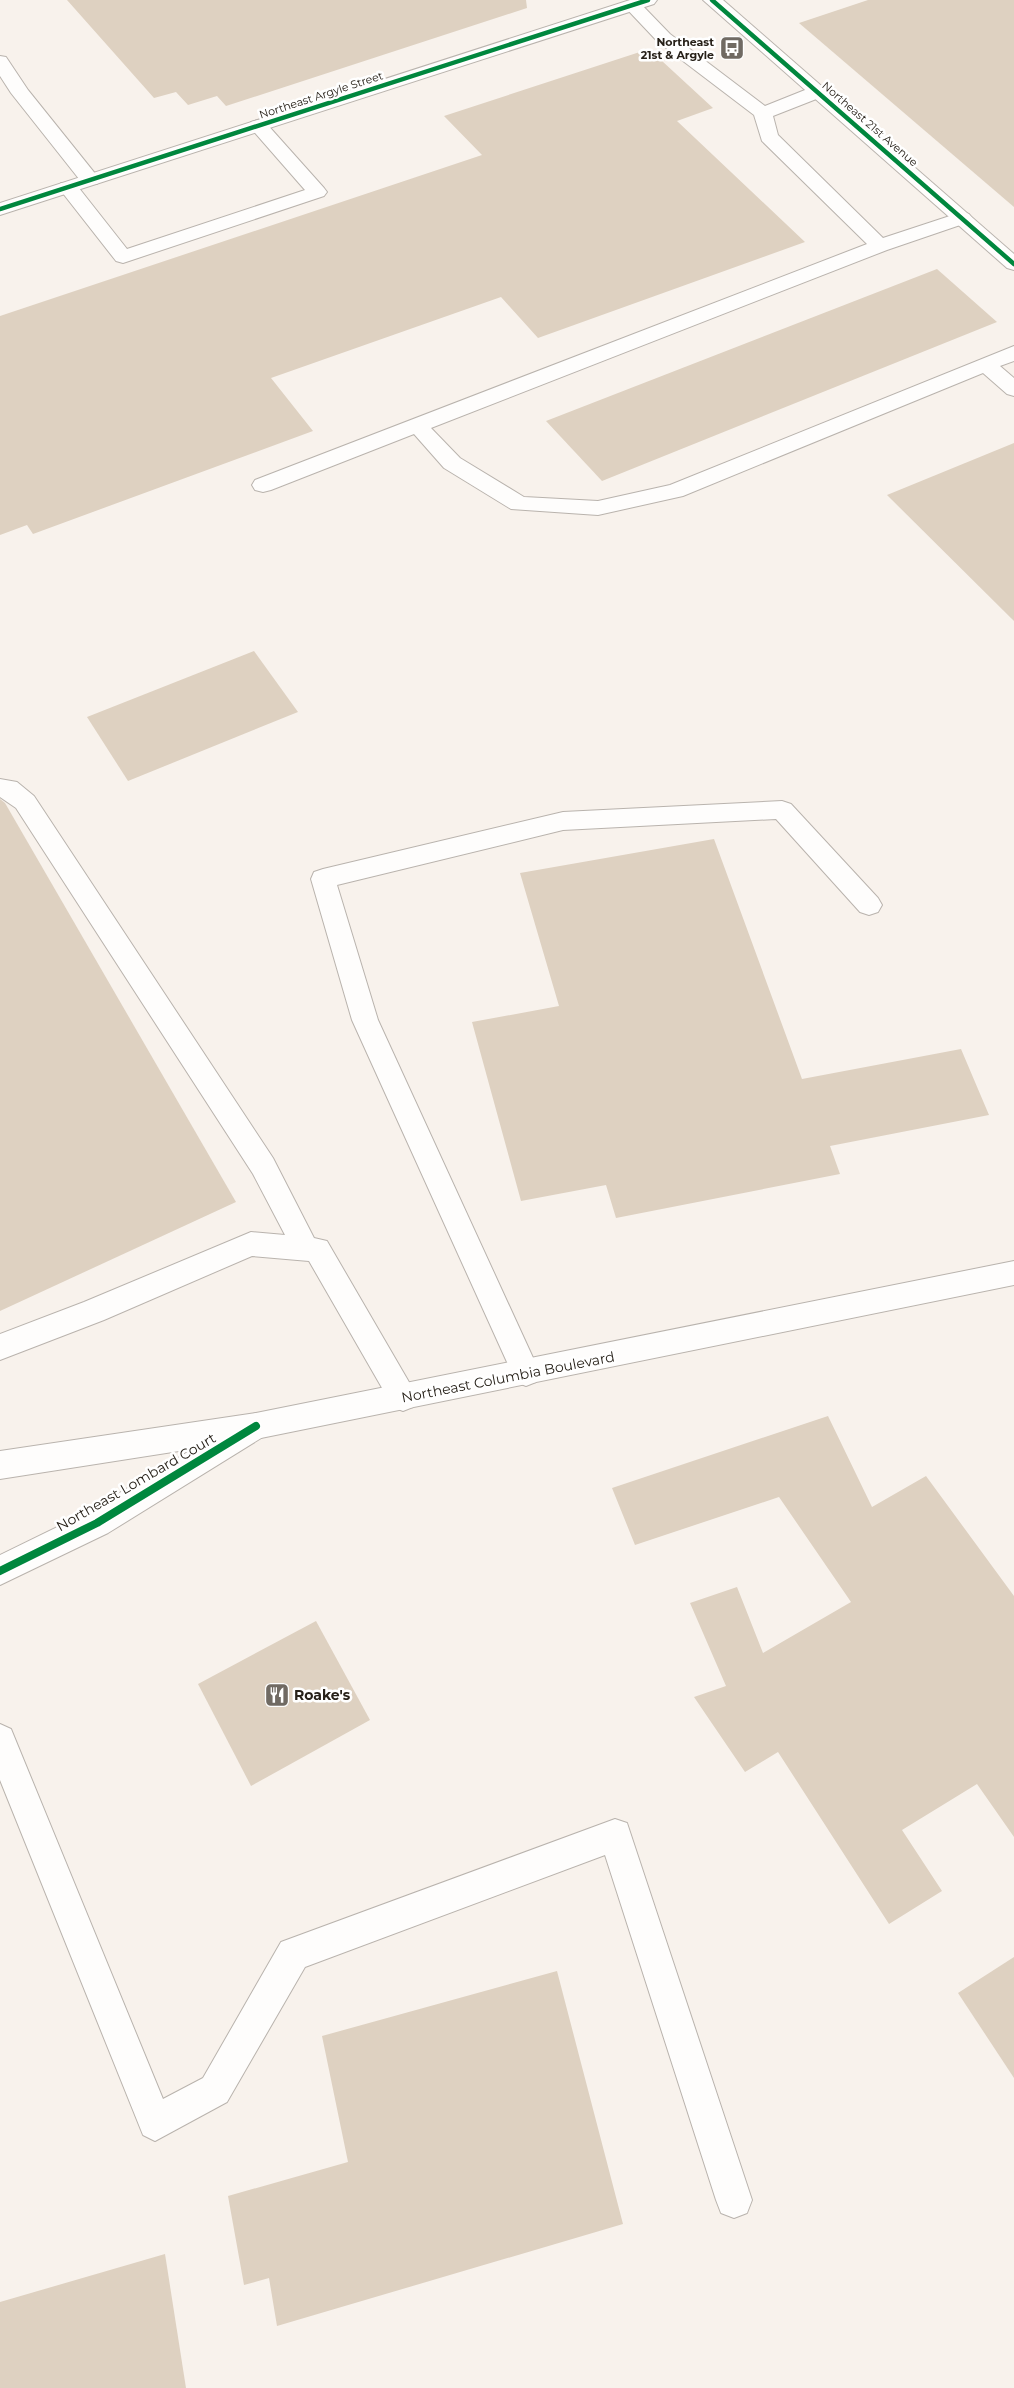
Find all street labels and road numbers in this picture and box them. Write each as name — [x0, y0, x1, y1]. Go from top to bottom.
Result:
street label: Northeast Argyle Street — [257, 68, 385, 122]
street label: Northeast 21st Avenue — [819, 79, 921, 170]
street label: Northeast Columbia Boulevard — [400, 1347, 616, 1407]
street label: Northeast Lombard Court — [53, 1429, 219, 1535]

